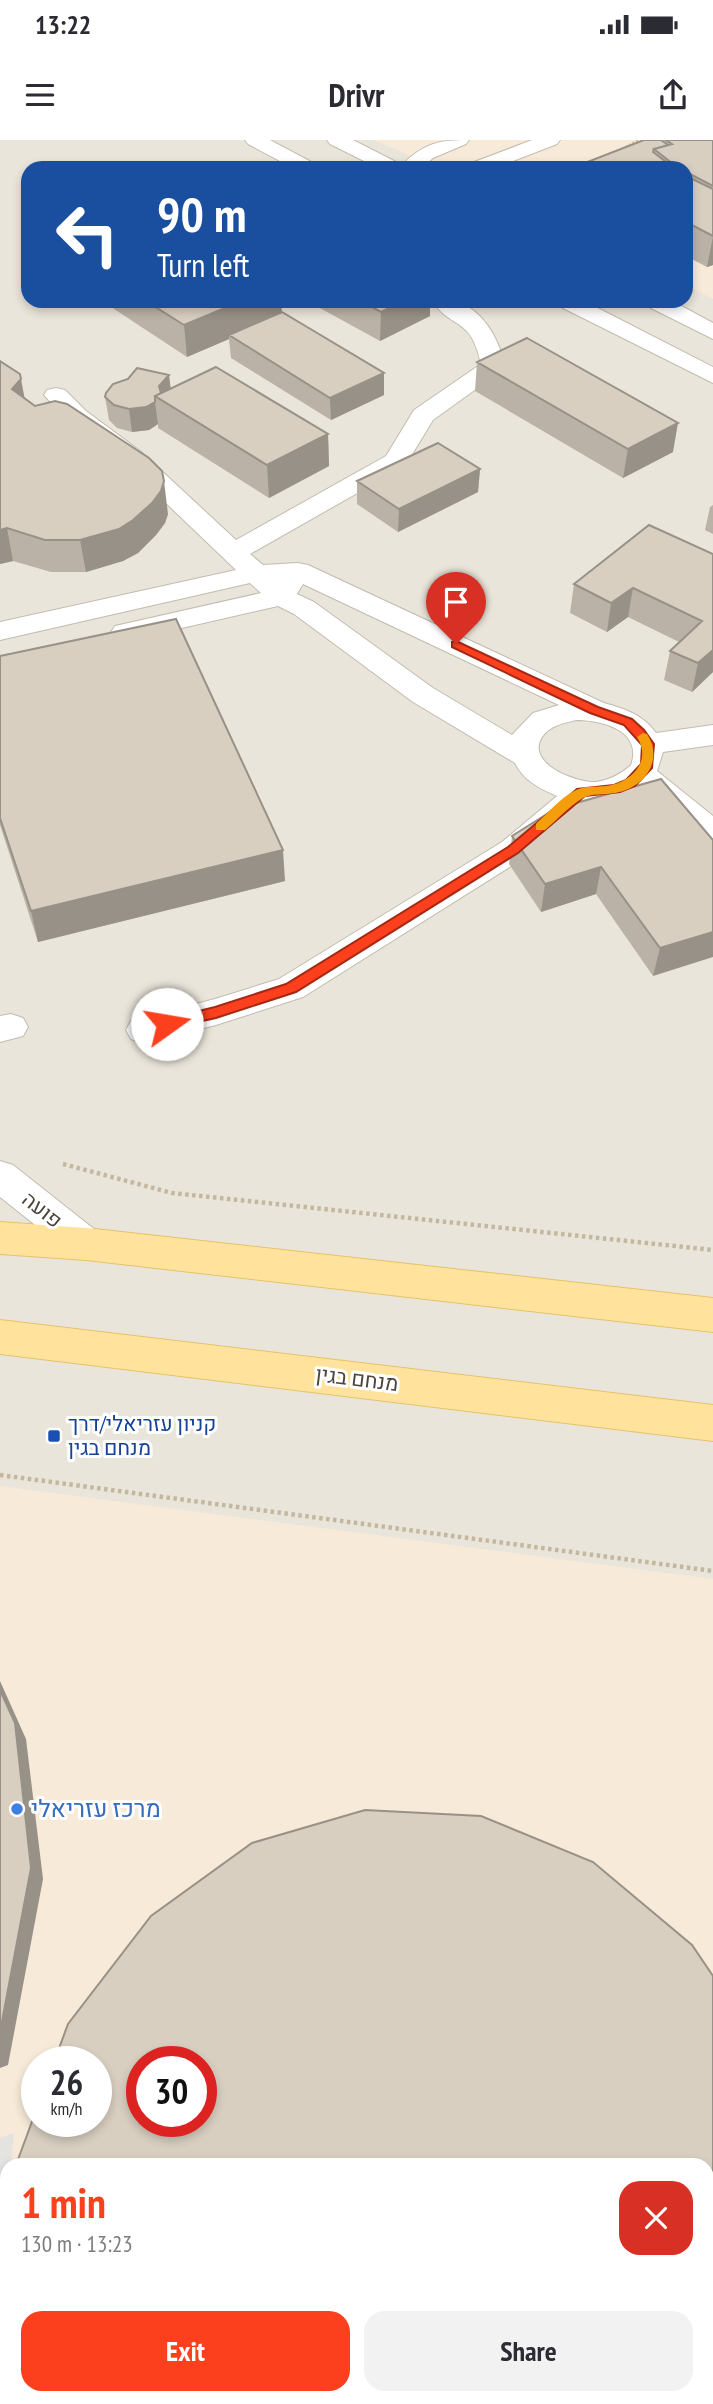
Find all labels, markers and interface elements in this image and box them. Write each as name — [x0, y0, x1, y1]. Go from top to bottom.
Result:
text: 13:22 — [35, 8, 91, 41]
text: Drivr — [329, 74, 384, 116]
icon: menu — [21, 76, 59, 114]
icon: share — [654, 76, 692, 114]
text: 90 m — [157, 182, 246, 246]
icon: left — [42, 189, 133, 280]
text: Turn left — [157, 244, 249, 286]
pin — [426, 572, 486, 644]
icon: arrive — [437, 583, 475, 621]
position arrow — [130, 987, 204, 1061]
street label: פועה — [17, 1185, 68, 1234]
street label: מנחם בגין — [314, 1360, 400, 1397]
place label: קניון עזריאלי/דרך מנחם בגין — [68, 1410, 216, 1461]
marker: קניון עזריאלי/דרך מנחם בגין — [46, 1428, 62, 1444]
place label: מרכז עזריאלי — [31, 1793, 161, 1824]
marker: מרכז עזריאלי — [9, 1801, 25, 1817]
speed limit sign: 30 — [126, 2046, 217, 2137]
text: 26 — [50, 2059, 83, 2105]
text: km/h — [51, 2097, 82, 2120]
text: 1 min — [21, 2175, 106, 2230]
button: close — [619, 2181, 693, 2255]
text: 130 m · 13:23 — [21, 2229, 133, 2258]
button: Exit — [21, 2311, 350, 2391]
button: Share — [364, 2311, 693, 2391]

